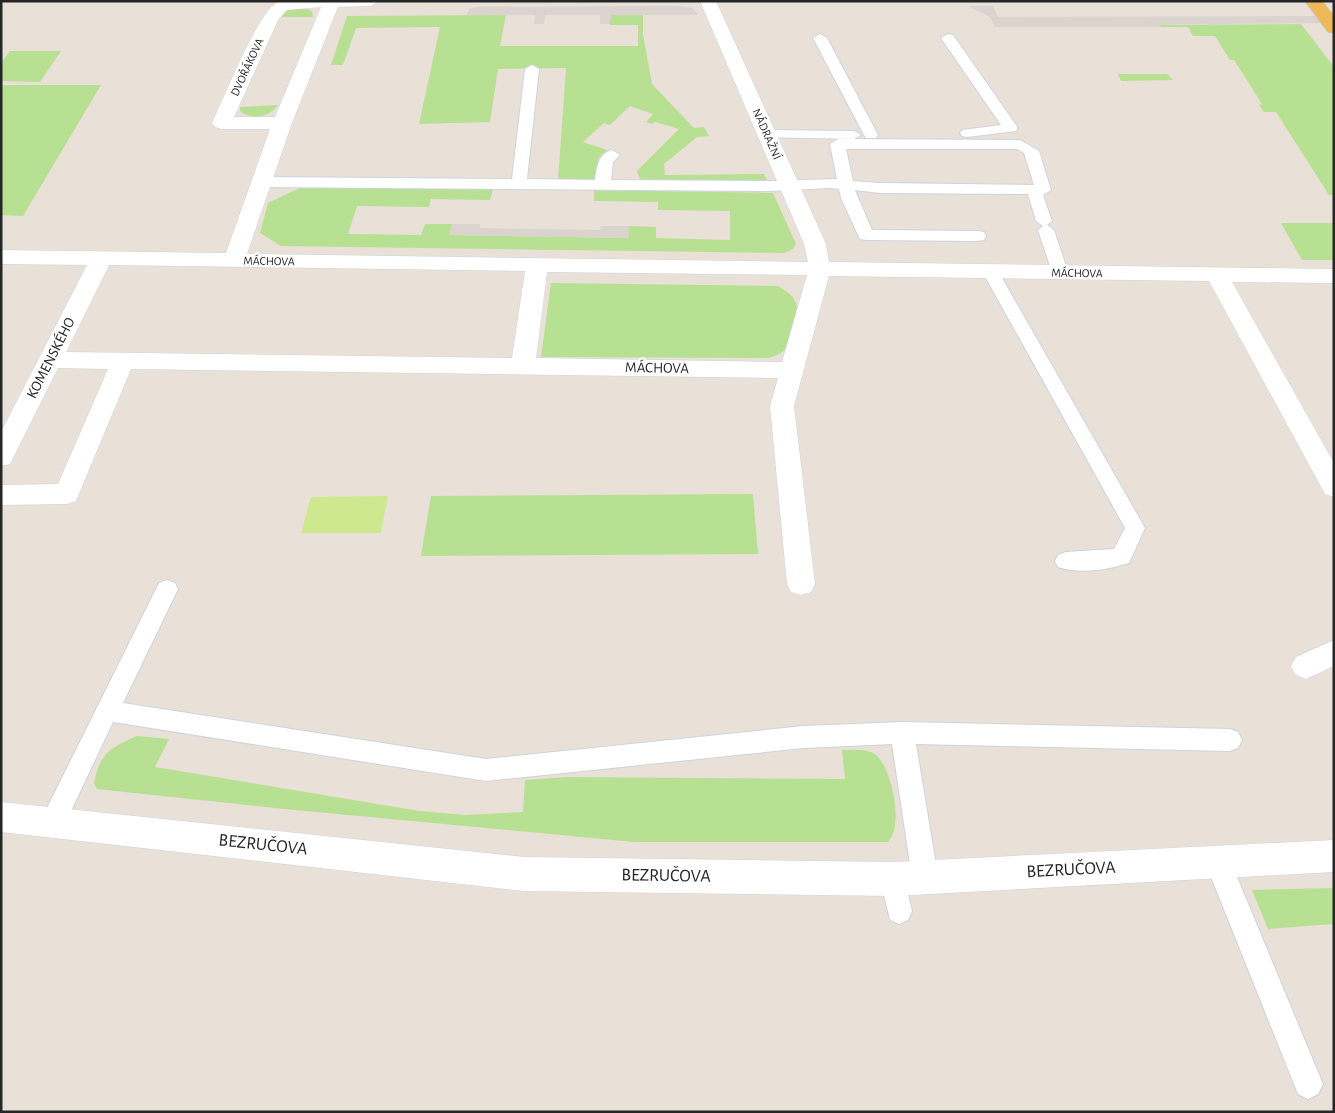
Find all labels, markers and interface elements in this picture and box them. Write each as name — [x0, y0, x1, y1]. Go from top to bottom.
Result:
street label: DVOŘÁKOVA — [227, 36, 266, 98]
street label: NÁDRAŽNÍ — [750, 106, 785, 162]
street label: MÁCHOVA — [243, 254, 295, 267]
street label: MÁCHOVA — [1051, 266, 1103, 279]
street label: KOMENSKÉHO — [22, 314, 78, 401]
street label: MÁCHOVA — [625, 358, 690, 376]
street label: BEZRUČOVA — [218, 828, 309, 859]
street label: BEZRUČOVA — [1026, 856, 1117, 881]
street label: BEZRUČOVA — [621, 863, 711, 886]

